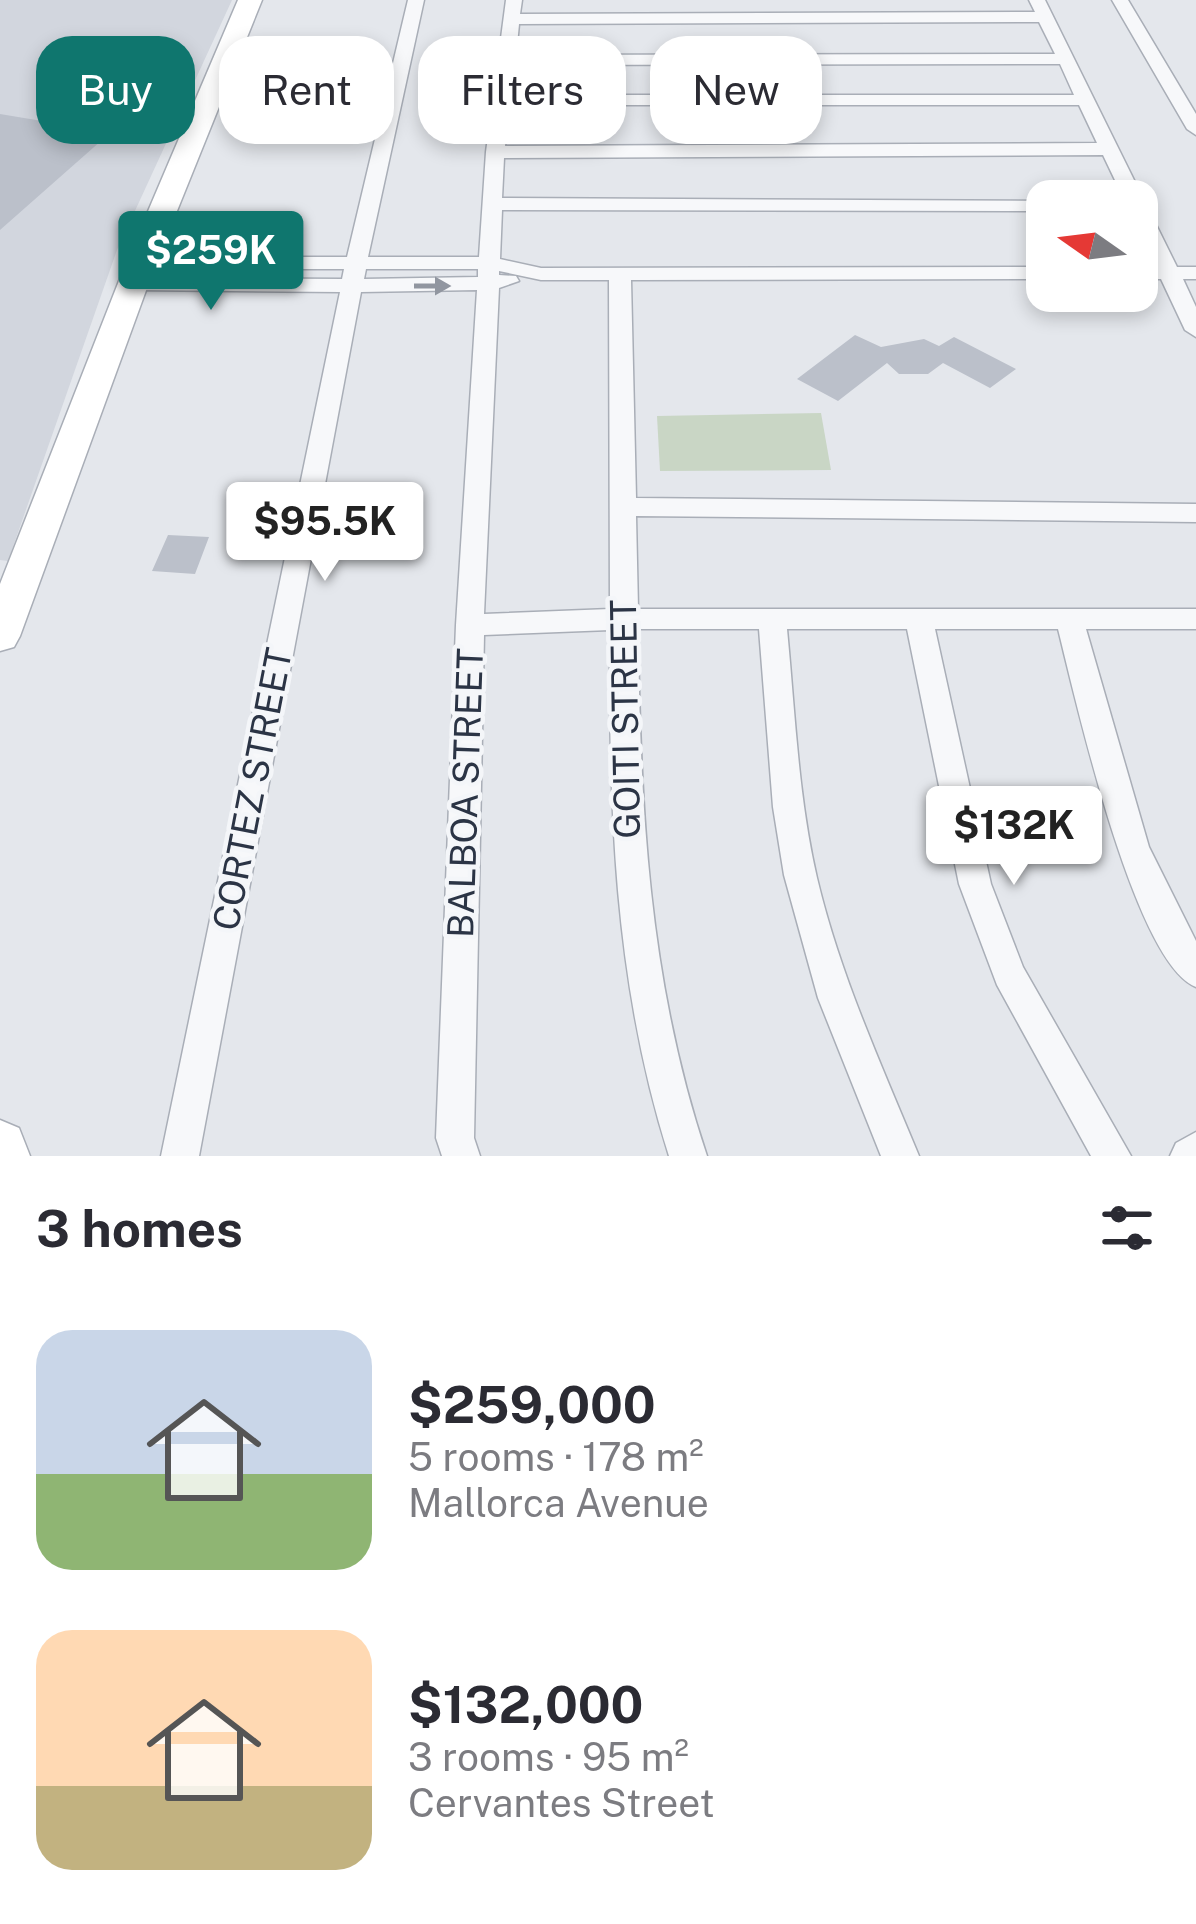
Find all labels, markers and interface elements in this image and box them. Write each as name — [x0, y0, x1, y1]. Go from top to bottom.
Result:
chip: Buy — [36, 36, 195, 144]
chip: Rent — [219, 36, 394, 144]
chip: Filters — [418, 36, 626, 144]
chip: New — [650, 36, 822, 144]
north arrow — [1026, 180, 1158, 312]
map controls — [1026, 180, 1158, 312]
pin: $259K — [127, 211, 295, 313]
text: $259K — [145, 227, 277, 273]
one-way arrow — [414, 276, 452, 296]
pin: $95.5K — [227, 482, 423, 584]
text: $95.5K — [253, 498, 397, 544]
street label: GOITI STREET — [602, 599, 648, 839]
street label: CORTEZ STREET — [204, 644, 300, 934]
street label: BALBOA STREET — [439, 647, 491, 939]
pin: $132K — [930, 786, 1098, 888]
text: $132K — [953, 802, 1075, 848]
icon: filters — [1094, 1195, 1160, 1261]
text: 3 homes — [36, 1199, 243, 1258]
text: $259,000 — [408, 1375, 656, 1434]
icon: home — [132, 1378, 276, 1522]
text: 5 rooms · 178 m² — [408, 1434, 704, 1480]
text: Mallorca Avenue — [408, 1480, 709, 1526]
text: $132,000 — [408, 1675, 643, 1734]
icon: home — [132, 1678, 276, 1822]
text: 3 rooms · 95 m² — [408, 1734, 689, 1780]
text: Cervantes Street — [408, 1780, 715, 1826]

